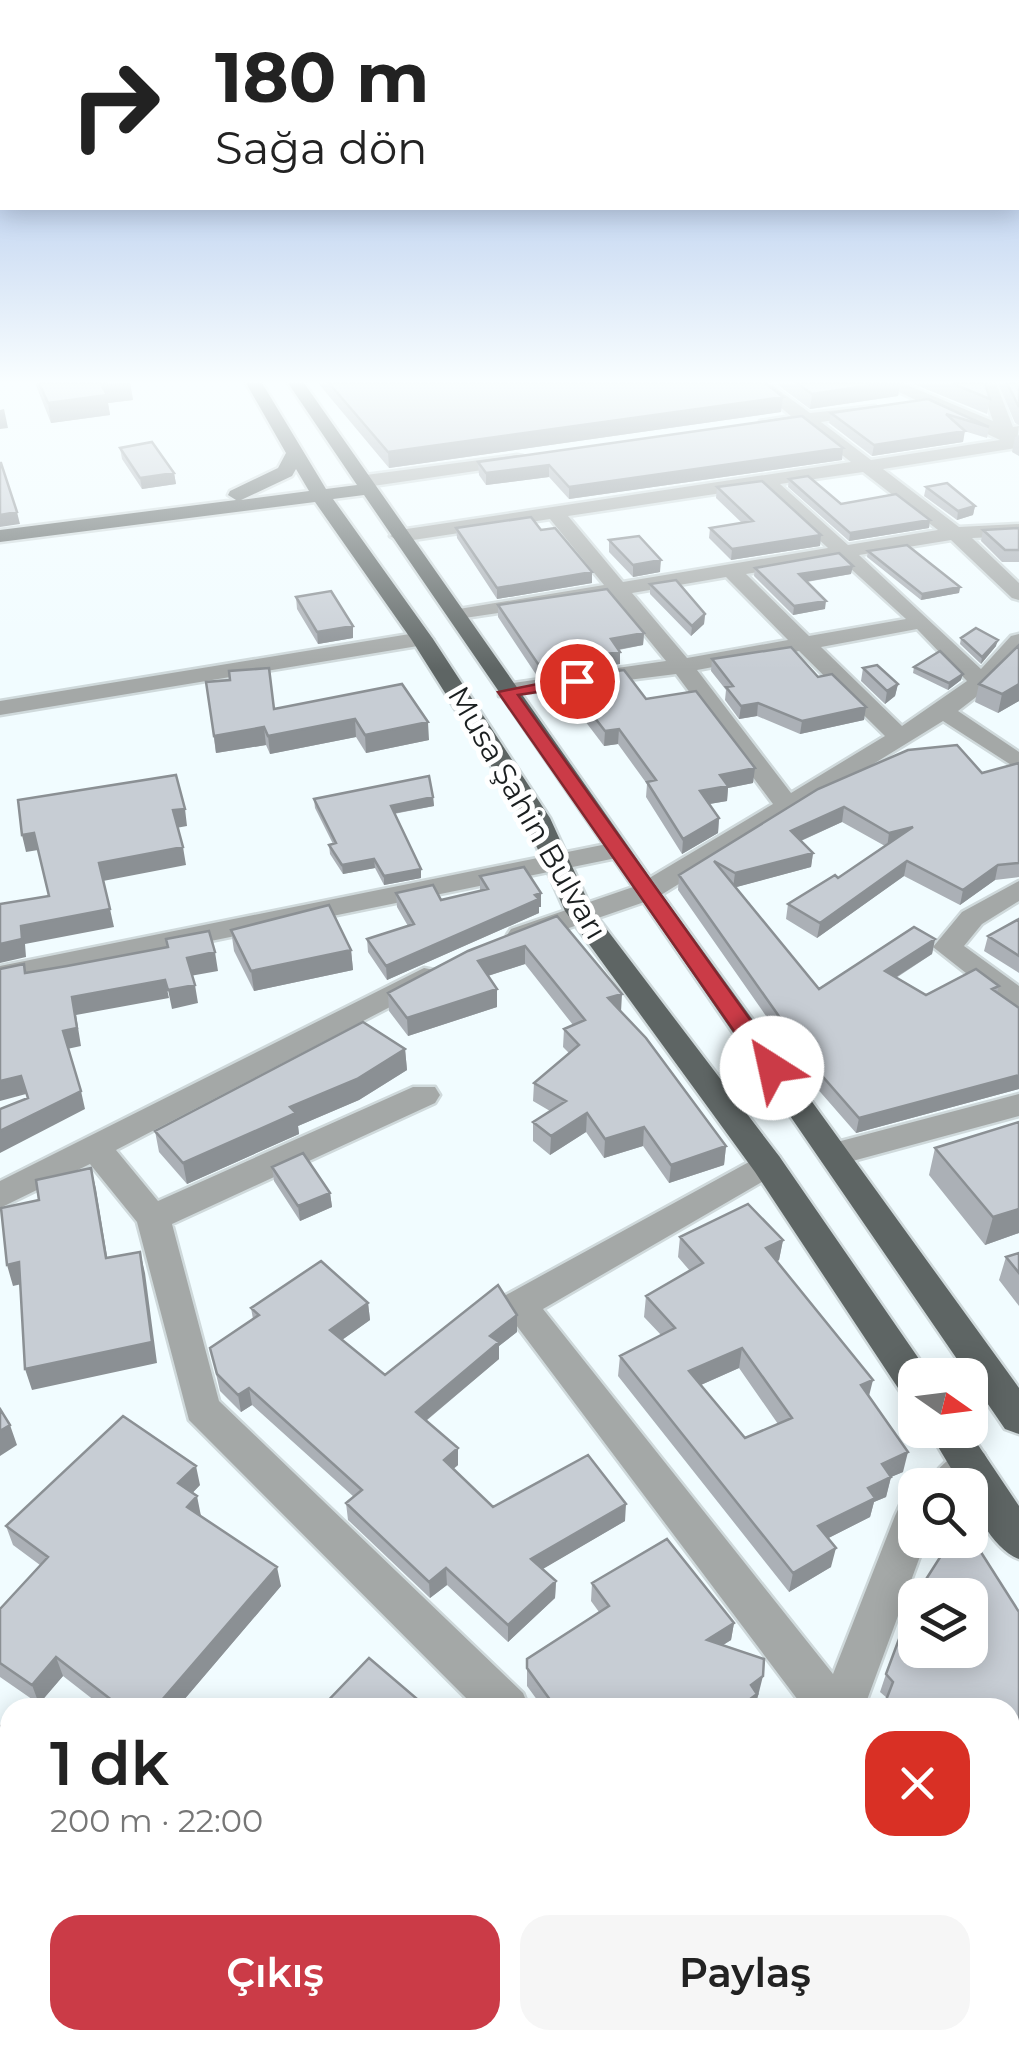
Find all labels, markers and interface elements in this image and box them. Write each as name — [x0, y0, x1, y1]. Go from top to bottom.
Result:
text: 180 m — [215, 34, 429, 120]
icon: right — [50, 40, 180, 170]
text: Sağa dön — [215, 120, 428, 175]
pin — [535, 639, 620, 724]
icon: arrive — [550, 654, 605, 709]
street label: Musa Şahin Bulvarı — [440, 680, 615, 946]
position arrow — [720, 1016, 824, 1120]
north arrow — [898, 1358, 988, 1448]
map controls — [898, 1358, 988, 1668]
button: search — [898, 1468, 988, 1558]
button: layers — [898, 1578, 988, 1668]
text: 1 dk — [50, 1727, 169, 1800]
button: close — [865, 1731, 970, 1836]
text: 200 m · 22:00 — [50, 1801, 263, 1840]
button: Çıkış — [50, 1915, 500, 2030]
button: Paylaş — [520, 1915, 970, 2030]

